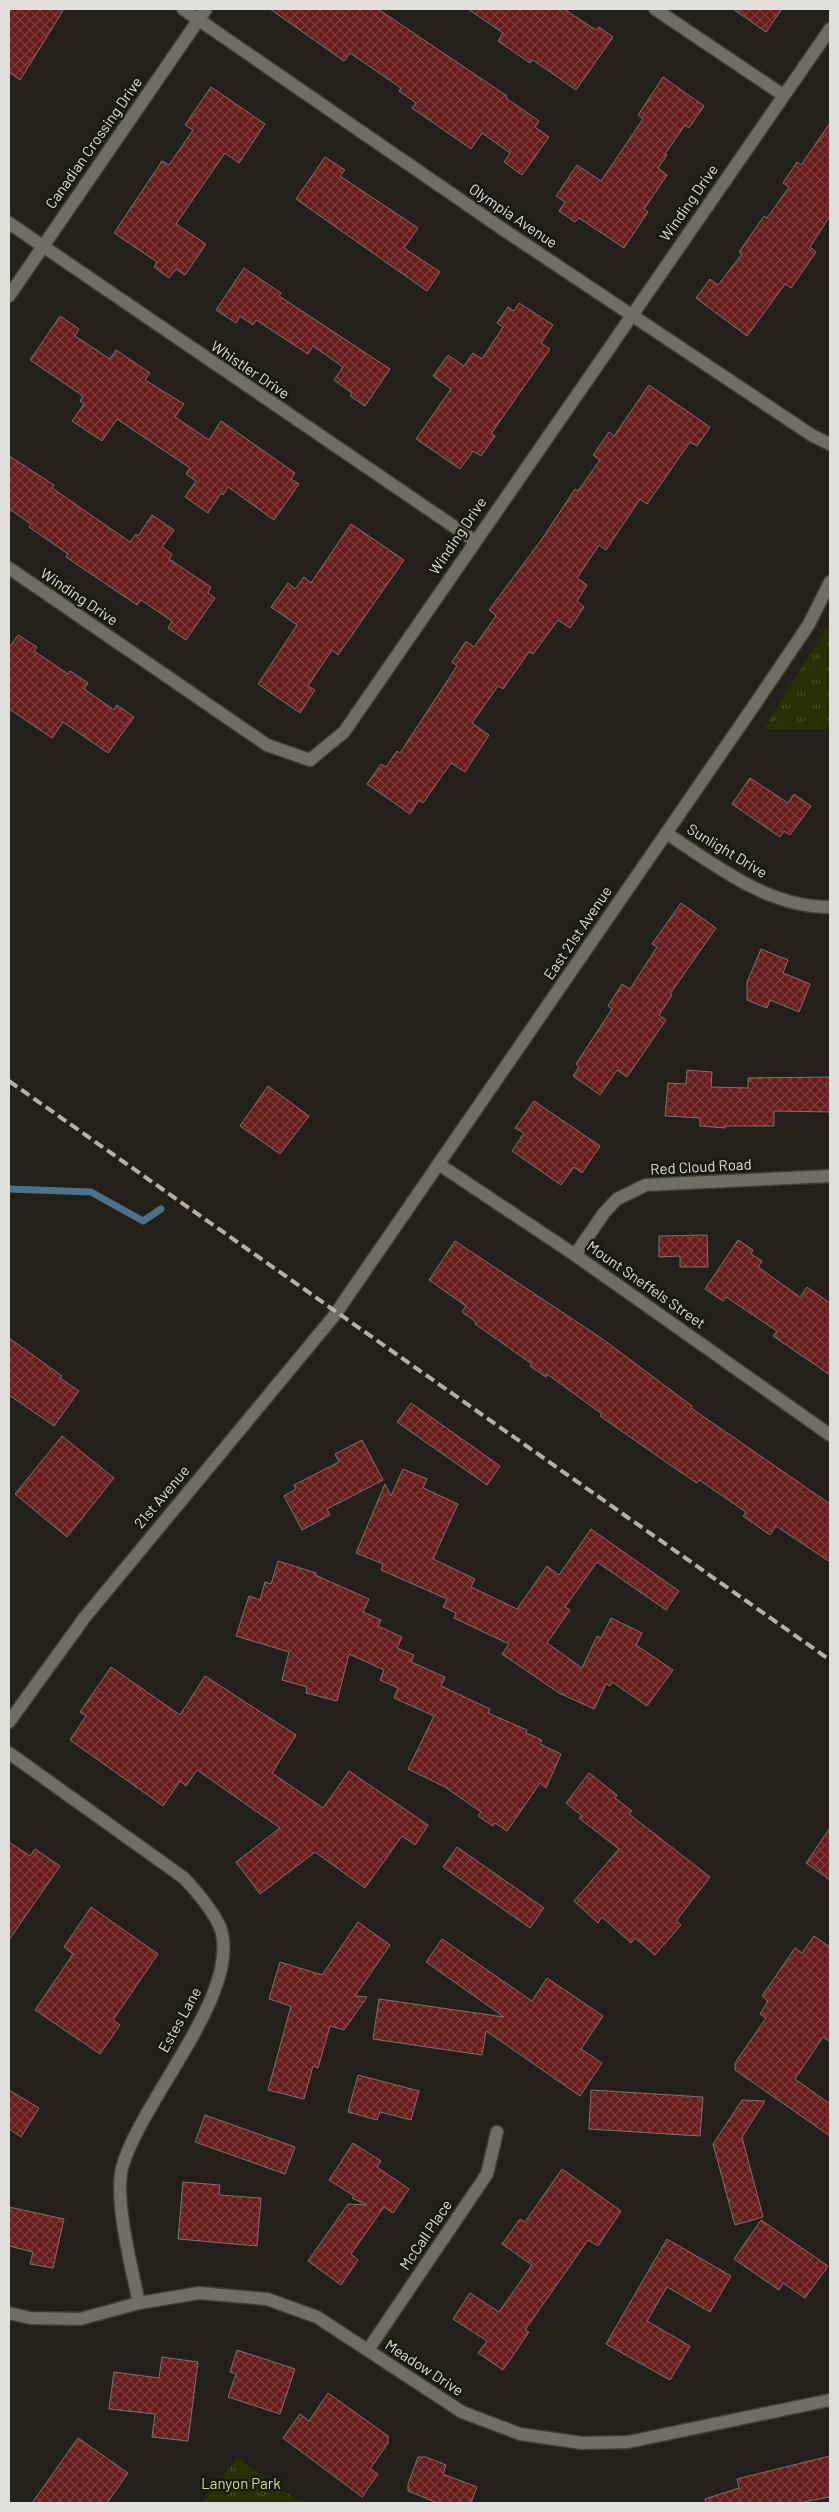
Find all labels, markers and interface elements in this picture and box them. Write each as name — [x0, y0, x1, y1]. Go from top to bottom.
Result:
street label: Canadian Crossing Drive — [41, 73, 145, 212]
street label: Winding Drive — [655, 161, 721, 244]
street label: Olympia Avenue — [466, 179, 561, 251]
street label: Whistler Drive — [208, 336, 293, 402]
street label: Winding Drive — [425, 493, 490, 578]
street label: Winding Drive — [37, 564, 122, 629]
street label: Sunlight Drive — [684, 819, 771, 881]
street label: East 21st Avenue — [539, 882, 615, 983]
street label: Red Cloud Road — [650, 1154, 752, 1178]
street label: Mount Sneffels Street — [584, 1236, 709, 1332]
street label: 21st Avenue — [130, 1461, 193, 1531]
street label: Estes Lane — [154, 1984, 204, 2055]
street label: McCall Place — [395, 2196, 455, 2273]
street label: Meadow Drive — [382, 2335, 467, 2399]
park label: Lanyon Park — [201, 2474, 281, 2492]

